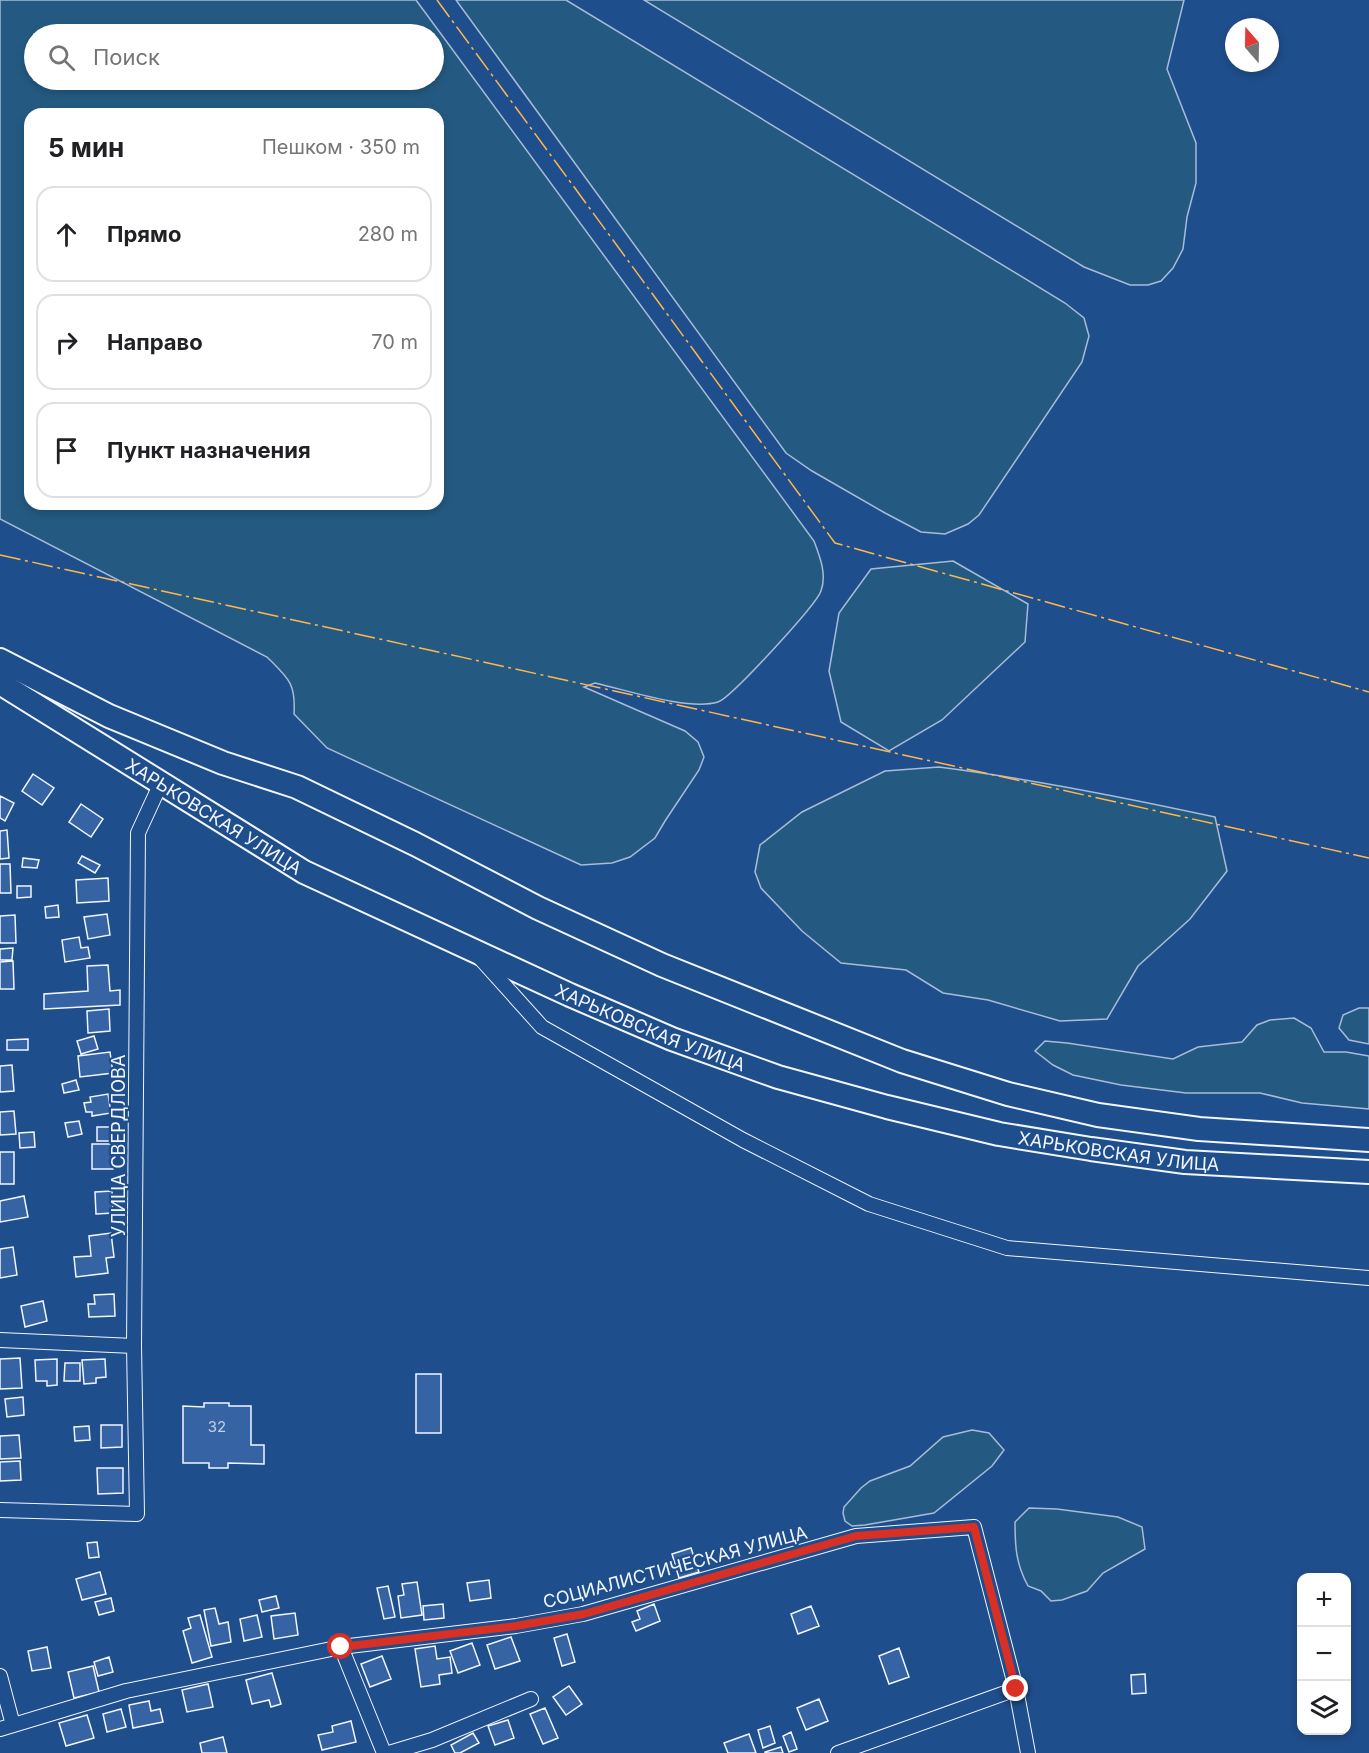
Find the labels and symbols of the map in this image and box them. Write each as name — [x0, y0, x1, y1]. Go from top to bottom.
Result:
north arrow — [1225, 18, 1279, 72]
street label: ХАРЬКОВСКАЯ УЛИЦА — [122, 754, 306, 879]
street label: ХАРЬКОВСКАЯ УЛИЦА — [552, 979, 748, 1075]
street label: УЛИЦА СВЕРДЛОВА — [108, 1055, 129, 1237]
street label: ХАРЬКОВСКАЯ УЛИЦА — [1017, 1127, 1220, 1174]
house number: 32 — [208, 1417, 226, 1436]
street label: СОЦИАЛИСТИЧЕСКАЯ УЛИЦА — [541, 1522, 809, 1612]
route start — [327, 1633, 353, 1659]
route end — [1002, 1675, 1028, 1701]

